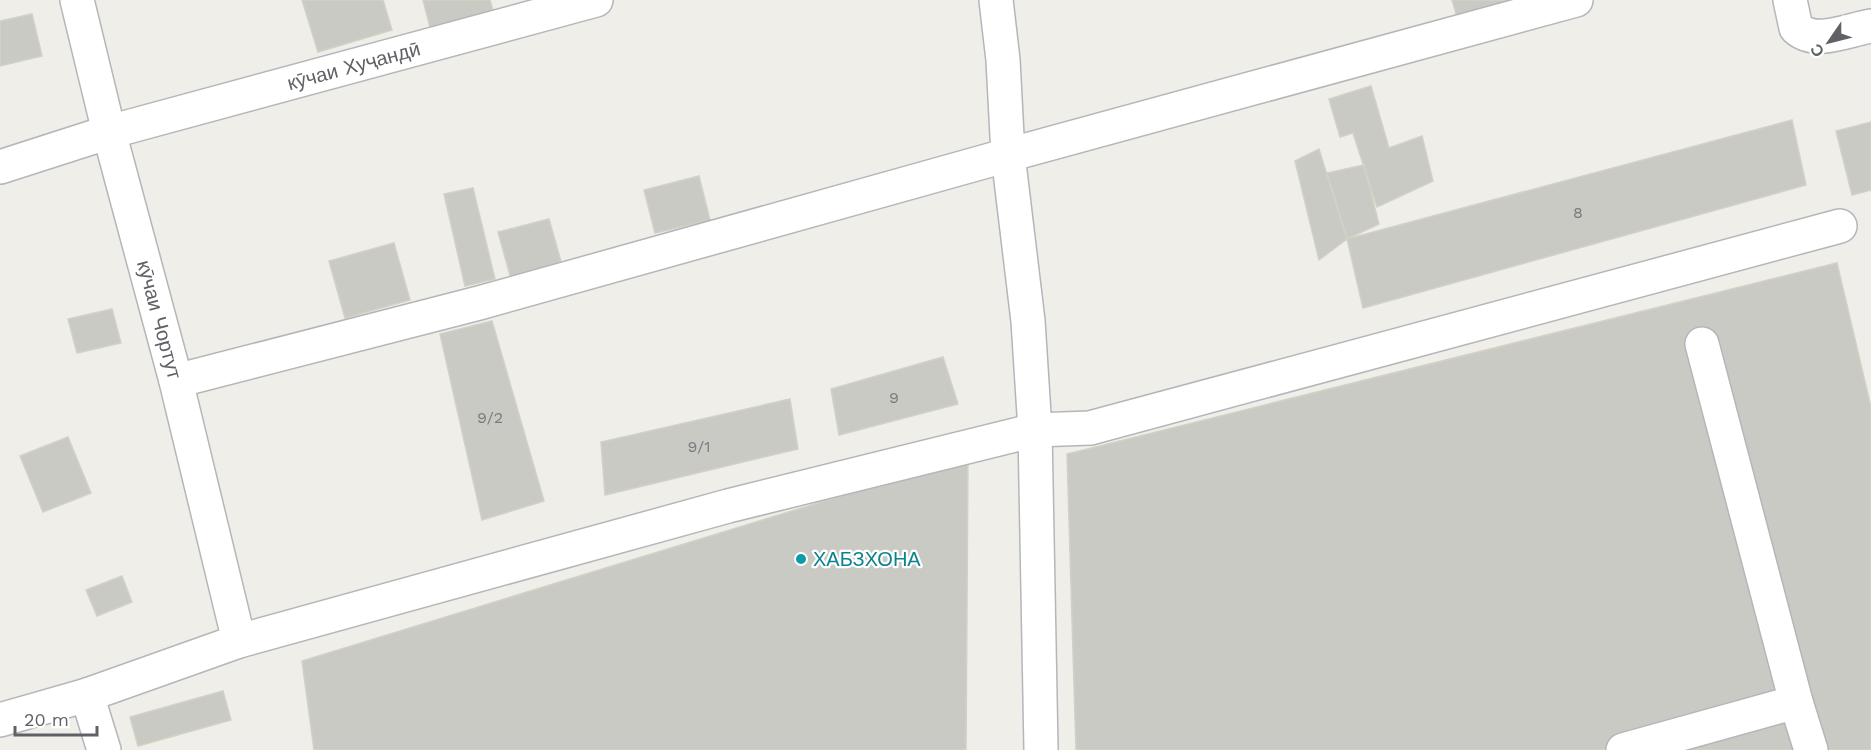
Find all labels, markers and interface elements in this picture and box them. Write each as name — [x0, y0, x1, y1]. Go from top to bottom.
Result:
north arrow — [1799, 12, 1859, 72]
street label: кӯчаи Хуҷандӣ — [285, 36, 423, 95]
text: С — [1806, 40, 1828, 61]
house number: 8 — [1573, 203, 1583, 222]
street label: кӯчаи Чортут — [132, 257, 187, 382]
house number: 9 — [889, 388, 899, 407]
house number: 9/2 — [477, 408, 503, 427]
house number: 9/1 — [688, 437, 710, 456]
place label: ХАБЗХОНА — [813, 547, 921, 571]
marker: ХАБЗХОНА — [794, 552, 808, 566]
scale bar — [15, 699, 98, 737]
text: 20 m — [24, 709, 69, 730]

